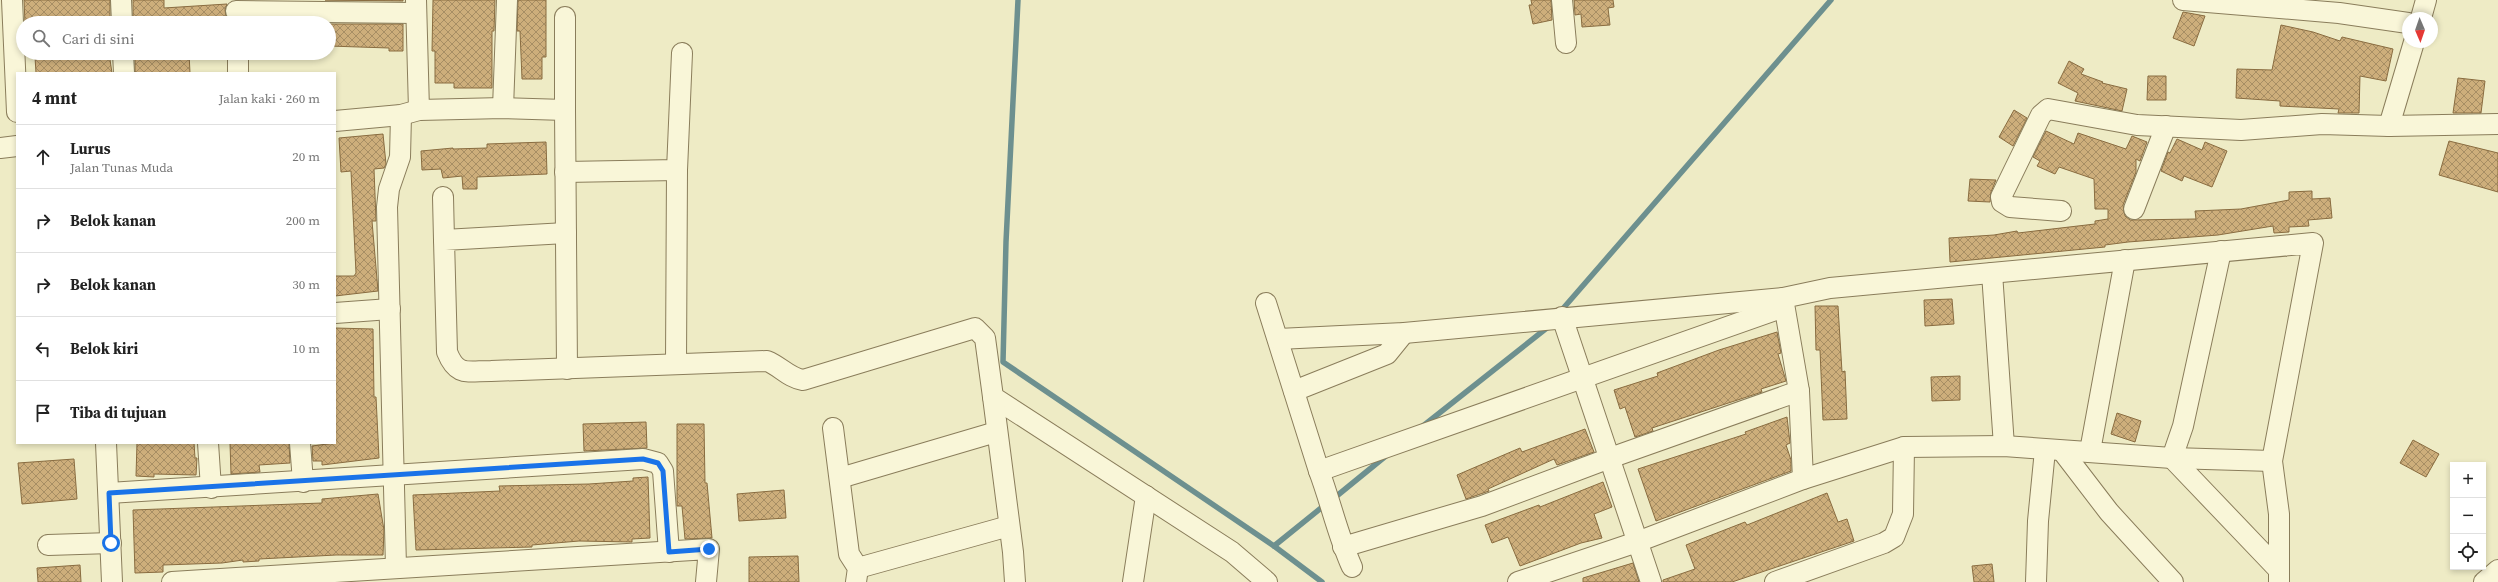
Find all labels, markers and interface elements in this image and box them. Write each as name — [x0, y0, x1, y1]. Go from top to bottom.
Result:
north arrow — [2402, 12, 2438, 48]
search box — [16, 16, 336, 60]
icon: search — [30, 27, 52, 49]
text: Cari di sini — [62, 28, 134, 49]
text: 4 mnt — [32, 86, 77, 110]
text: Jalan kaki · 260 m — [219, 90, 320, 107]
text: Lurus — [70, 138, 111, 159]
icon: ahead — [32, 146, 54, 168]
text: 20 m — [292, 148, 320, 165]
text: Jalan Tunas Muda — [70, 159, 173, 176]
icon: right — [32, 210, 54, 232]
text: Belok kanan — [70, 210, 156, 231]
text: 200 m — [286, 212, 320, 229]
icon: right — [32, 274, 54, 296]
text: Belok kanan — [70, 274, 156, 295]
text: 30 m — [292, 276, 320, 293]
icon: left — [32, 338, 54, 360]
text: Belok kiri — [70, 338, 138, 359]
text: 10 m — [292, 340, 320, 357]
icon: arrive — [32, 402, 54, 424]
text: Tiba di tujuan — [70, 402, 166, 423]
map controls — [2450, 462, 2486, 570]
button: + — [2450, 462, 2486, 498]
button: − — [2450, 498, 2486, 534]
route start — [102, 534, 120, 552]
button: locate — [2450, 534, 2486, 570]
route end — [700, 540, 718, 558]

